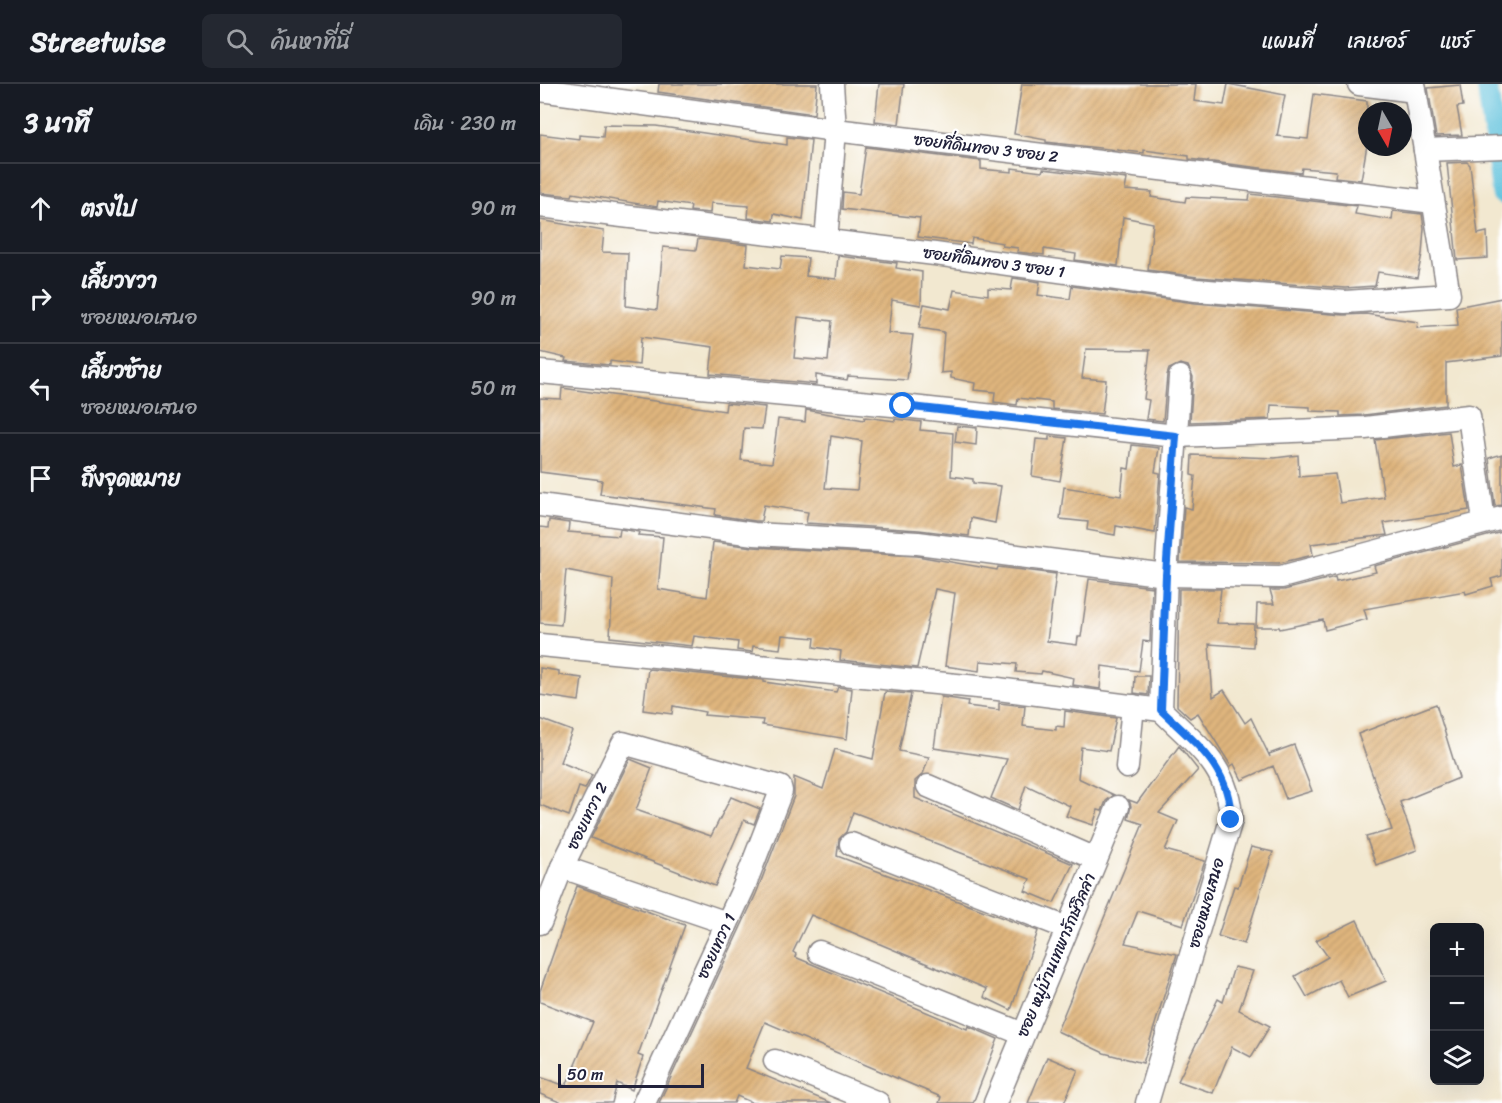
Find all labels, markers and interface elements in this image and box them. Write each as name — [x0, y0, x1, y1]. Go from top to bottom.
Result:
search box — [202, 14, 622, 68]
text: Streetwise — [30, 17, 166, 66]
text: ค้นหาที่นี่ — [271, 22, 350, 61]
text: แผนที่ — [1262, 22, 1314, 60]
text: เลเยอร์ — [1347, 22, 1407, 60]
text: แชร์ — [1440, 22, 1472, 60]
icon: search — [223, 25, 256, 58]
text: 3 นาที — [24, 100, 90, 146]
north arrow — [1358, 102, 1412, 156]
text: เดิน · 230 m — [414, 106, 516, 141]
street label: ซอยที่ดินทอง 3 ซอย 2 — [912, 125, 1060, 171]
text: ตรงไป — [81, 189, 136, 228]
text: 90 m — [471, 191, 516, 226]
icon: ahead — [24, 192, 57, 225]
street label: ซอยที่ดินทอง 3 ซอย 1 — [921, 238, 1067, 286]
text: เลี้ยวขวา — [81, 261, 157, 300]
text: 90 m — [471, 281, 516, 316]
icon: right — [24, 282, 57, 315]
text: ซอยหมอเสนอ — [81, 300, 197, 335]
text: เลี้ยวซ้าย — [81, 351, 161, 390]
text: 50 m — [471, 371, 516, 406]
icon: left — [24, 372, 57, 405]
text: ซอยหมอเสนอ — [81, 390, 197, 425]
route start — [889, 392, 915, 418]
text: ถึงจุดหมาย — [81, 459, 180, 498]
icon: arrive — [24, 462, 57, 495]
street label: ซอยเทวา 2 — [558, 777, 616, 855]
route end — [1217, 806, 1243, 832]
street label: ซอยหมอเสนอ — [1179, 854, 1233, 952]
street label: ซอย หมู่บ้านเทพารักษ์วิลล่า — [1008, 868, 1104, 1042]
street label: ซอยเทวา 1 — [688, 908, 744, 984]
map controls — [1430, 923, 1484, 1085]
button: + — [1430, 923, 1484, 977]
button: − — [1430, 977, 1484, 1031]
button: layers — [1430, 1031, 1484, 1085]
text: 50 m — [567, 1060, 603, 1089]
scale bar — [558, 1061, 704, 1088]

